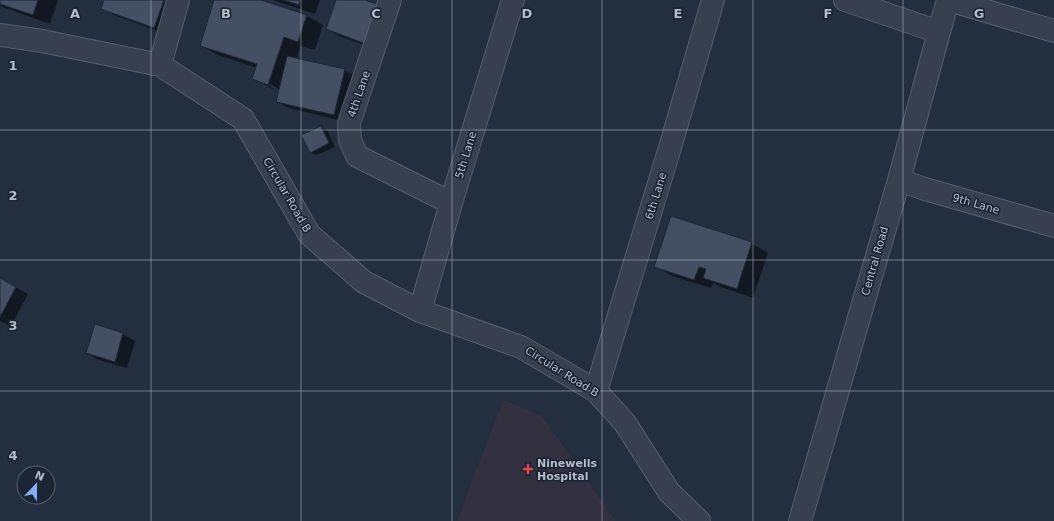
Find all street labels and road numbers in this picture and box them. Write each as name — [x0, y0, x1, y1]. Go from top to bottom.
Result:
street label: 4th Lane — [345, 69, 373, 119]
street label: 5th Lane — [453, 130, 479, 180]
street label: Circular Road B — [260, 155, 314, 235]
street label: 6th Lane — [643, 171, 669, 221]
street label: 9th Lane — [951, 191, 1001, 217]
street label: Central Road — [859, 225, 891, 297]
street label: Circular Road B — [523, 344, 601, 400]

